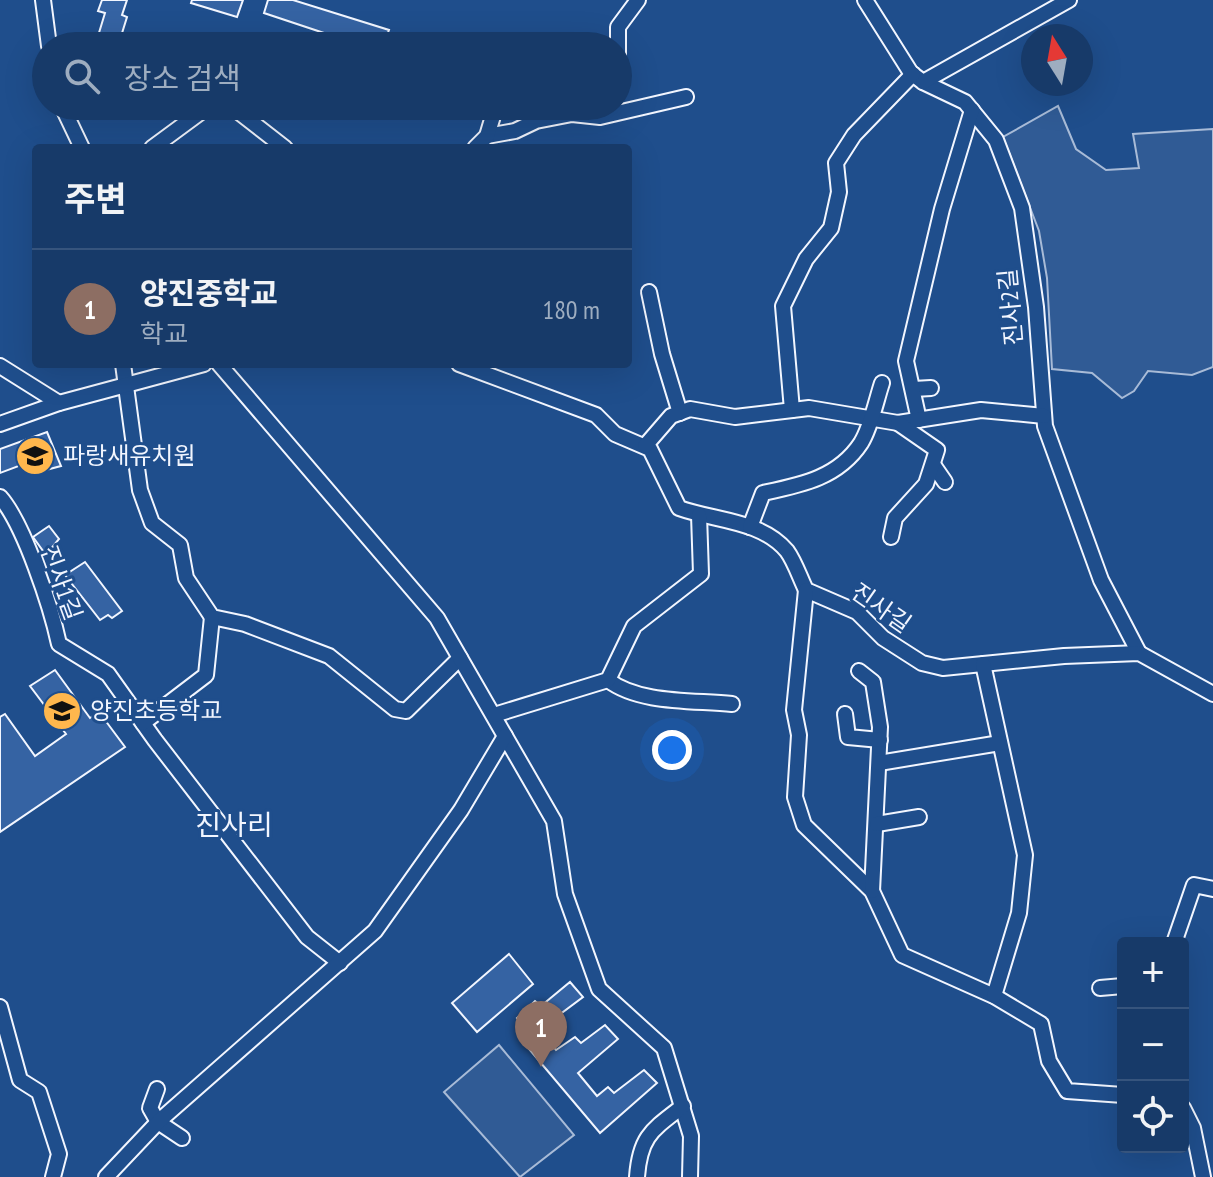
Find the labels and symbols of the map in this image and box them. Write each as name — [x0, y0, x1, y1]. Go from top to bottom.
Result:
north arrow — [1021, 24, 1093, 96]
street label: 진사2길 — [992, 267, 1029, 347]
school or university icon: 파랑새유치원 — [14, 435, 56, 477]
place label: 파랑새유치원 — [63, 440, 195, 471]
street label: 진사1길 — [34, 541, 89, 624]
street label: 진사길 — [845, 576, 917, 639]
school or university icon: 양진초등학교 — [41, 690, 83, 732]
place label: 양진초등학교 — [90, 695, 222, 726]
your location — [652, 730, 692, 770]
district label: 진사리 — [195, 806, 273, 843]
pin: 1 — [515, 1001, 567, 1067]

